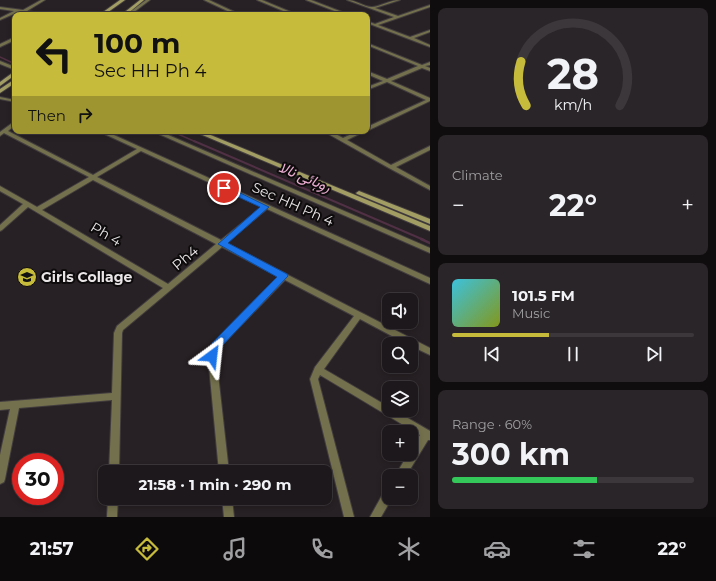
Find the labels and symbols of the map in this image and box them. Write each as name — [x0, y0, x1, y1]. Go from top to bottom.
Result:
water label: روہائی نالا — [276, 157, 334, 197]
pin — [207, 171, 241, 205]
street label: Sec HH Ph 4 — [249, 178, 337, 230]
street label: Ph 4 — [87, 218, 125, 250]
street label: Ph4 — [168, 241, 202, 274]
school or university icon: Girls Collage — [16, 266, 38, 288]
place label: Girls Collage — [41, 268, 133, 286]
position arrow — [191, 335, 233, 377]
speed limit sign: 30 — [12, 453, 64, 505]

